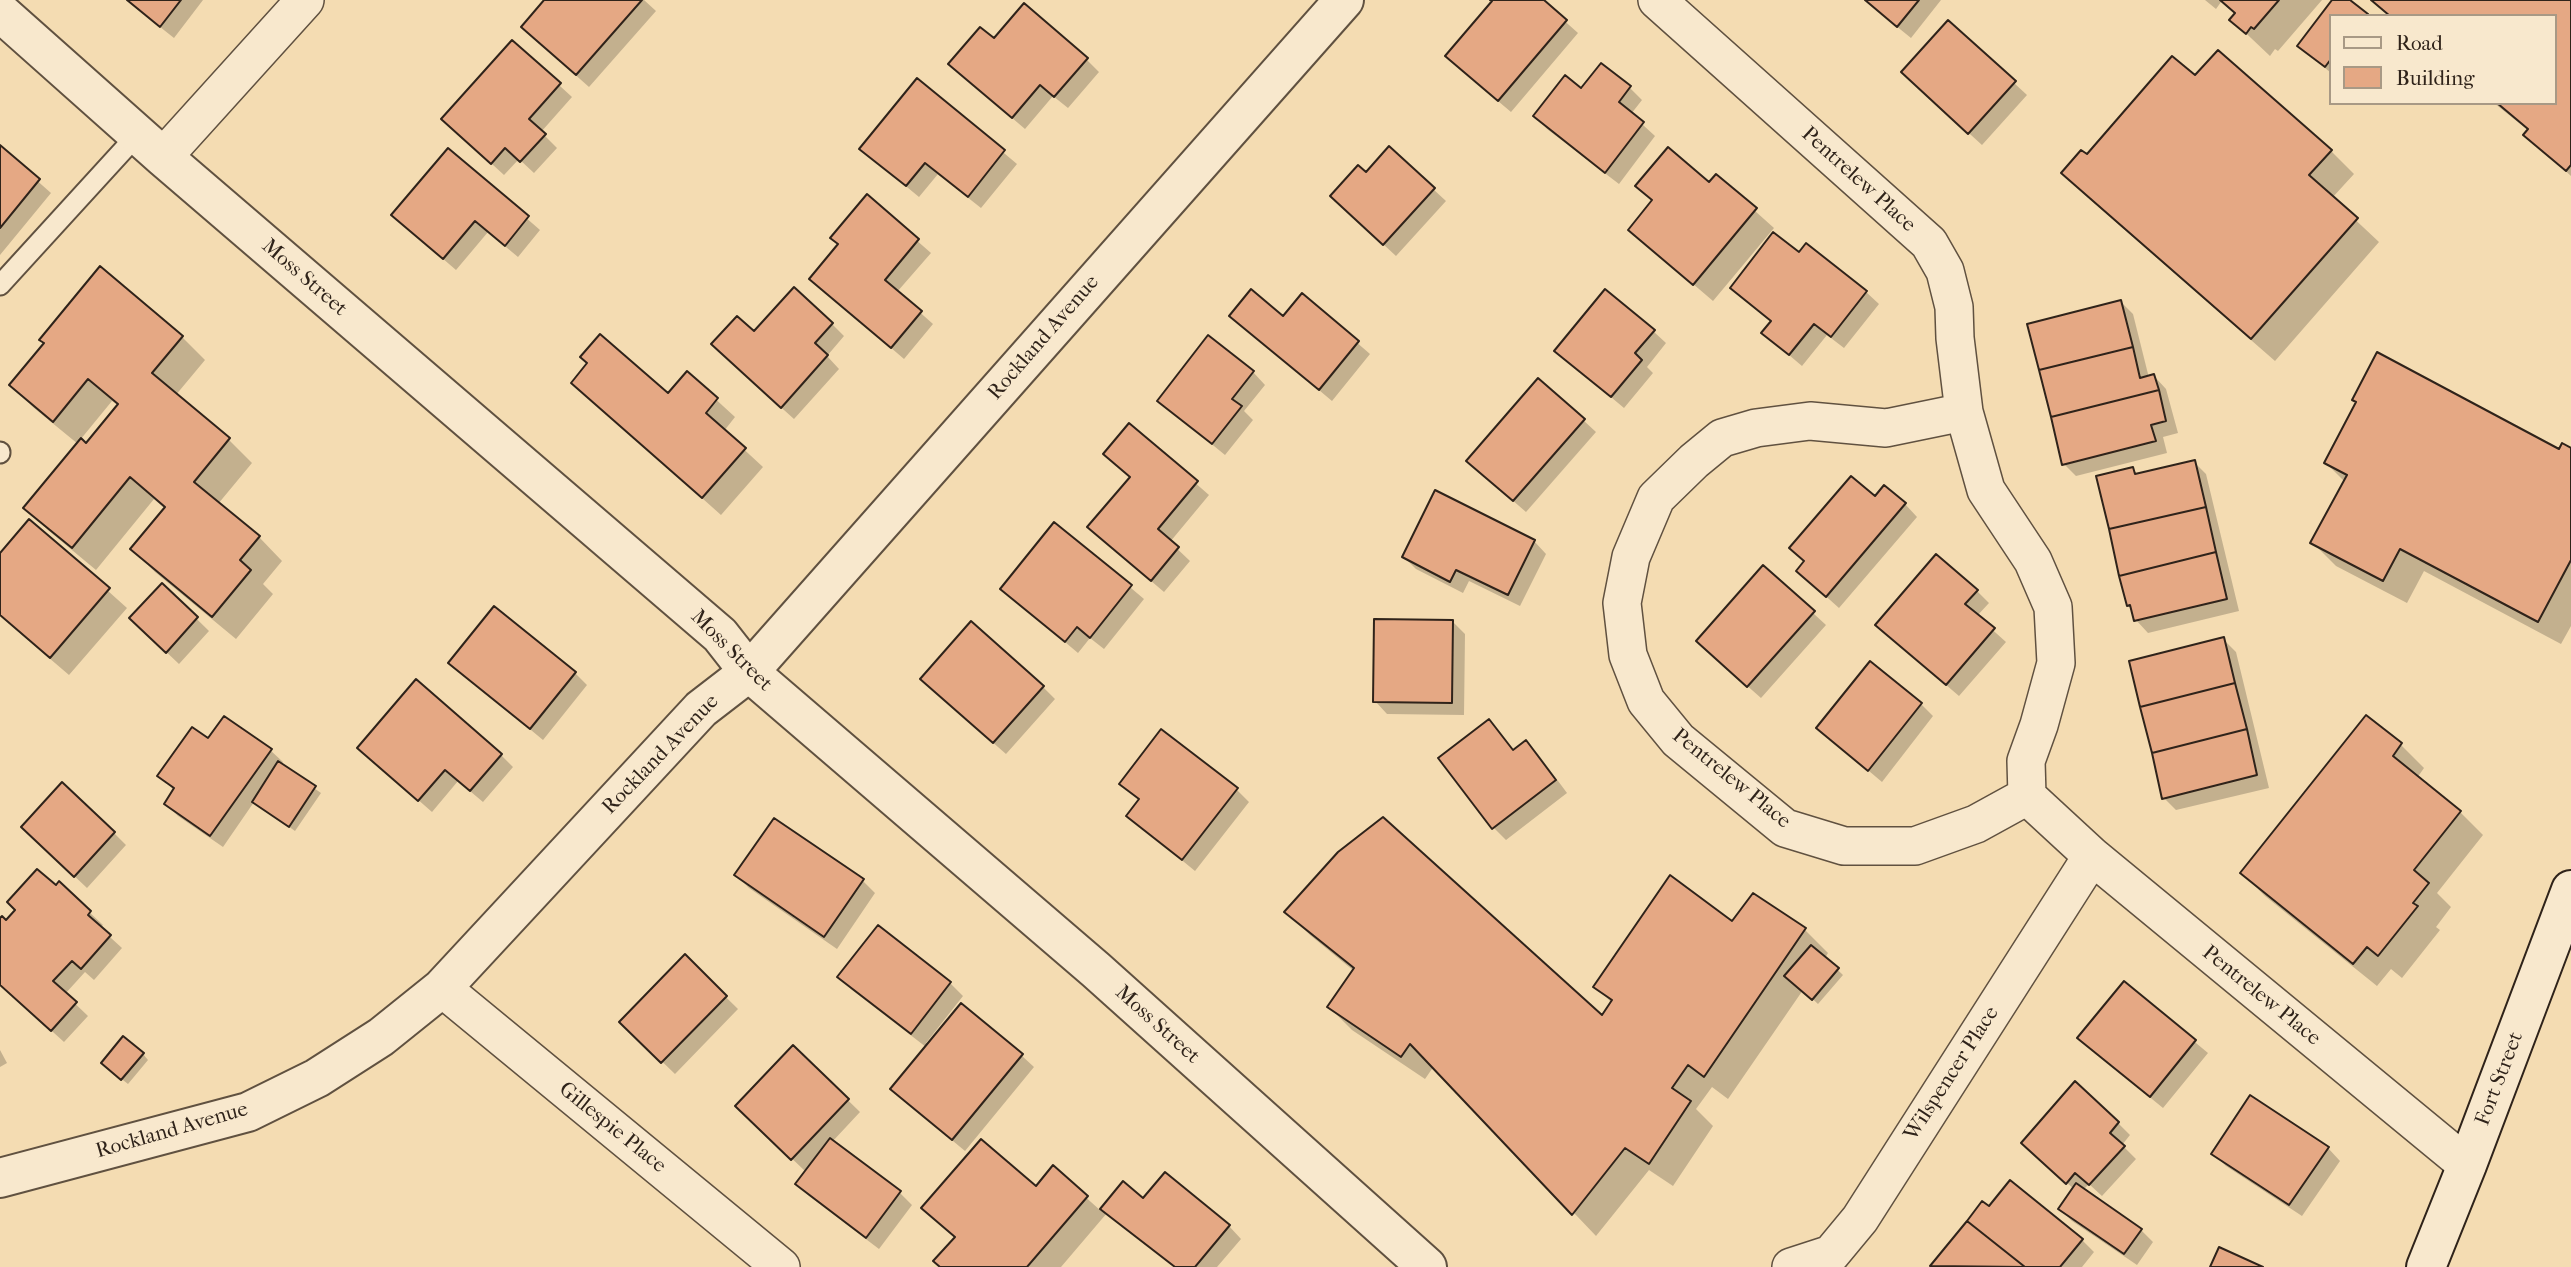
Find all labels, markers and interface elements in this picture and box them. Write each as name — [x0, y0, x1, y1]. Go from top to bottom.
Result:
legend — [2330, 14, 2557, 105]
text: Road — [2396, 31, 2443, 55]
text: Building — [2396, 66, 2474, 90]
street label: Pentrelew Place — [1796, 122, 1920, 238]
street label: Moss Street — [256, 234, 352, 322]
street label: Rockland Avenue — [983, 271, 1105, 405]
street label: Moss Street — [685, 605, 777, 697]
street label: Rockland Avenue — [597, 690, 725, 820]
street label: Pentrelew Place — [1667, 724, 1795, 834]
street label: Pentrelew Place — [2197, 941, 2325, 1051]
street label: Moss Street — [1110, 980, 1204, 1070]
street label: Wilspencer Place — [1899, 1002, 2005, 1146]
street label: Fort Street — [2471, 1029, 2529, 1129]
street label: Gillespie Place — [553, 1077, 671, 1179]
street label: Rockland Avenue — [93, 1097, 251, 1165]

